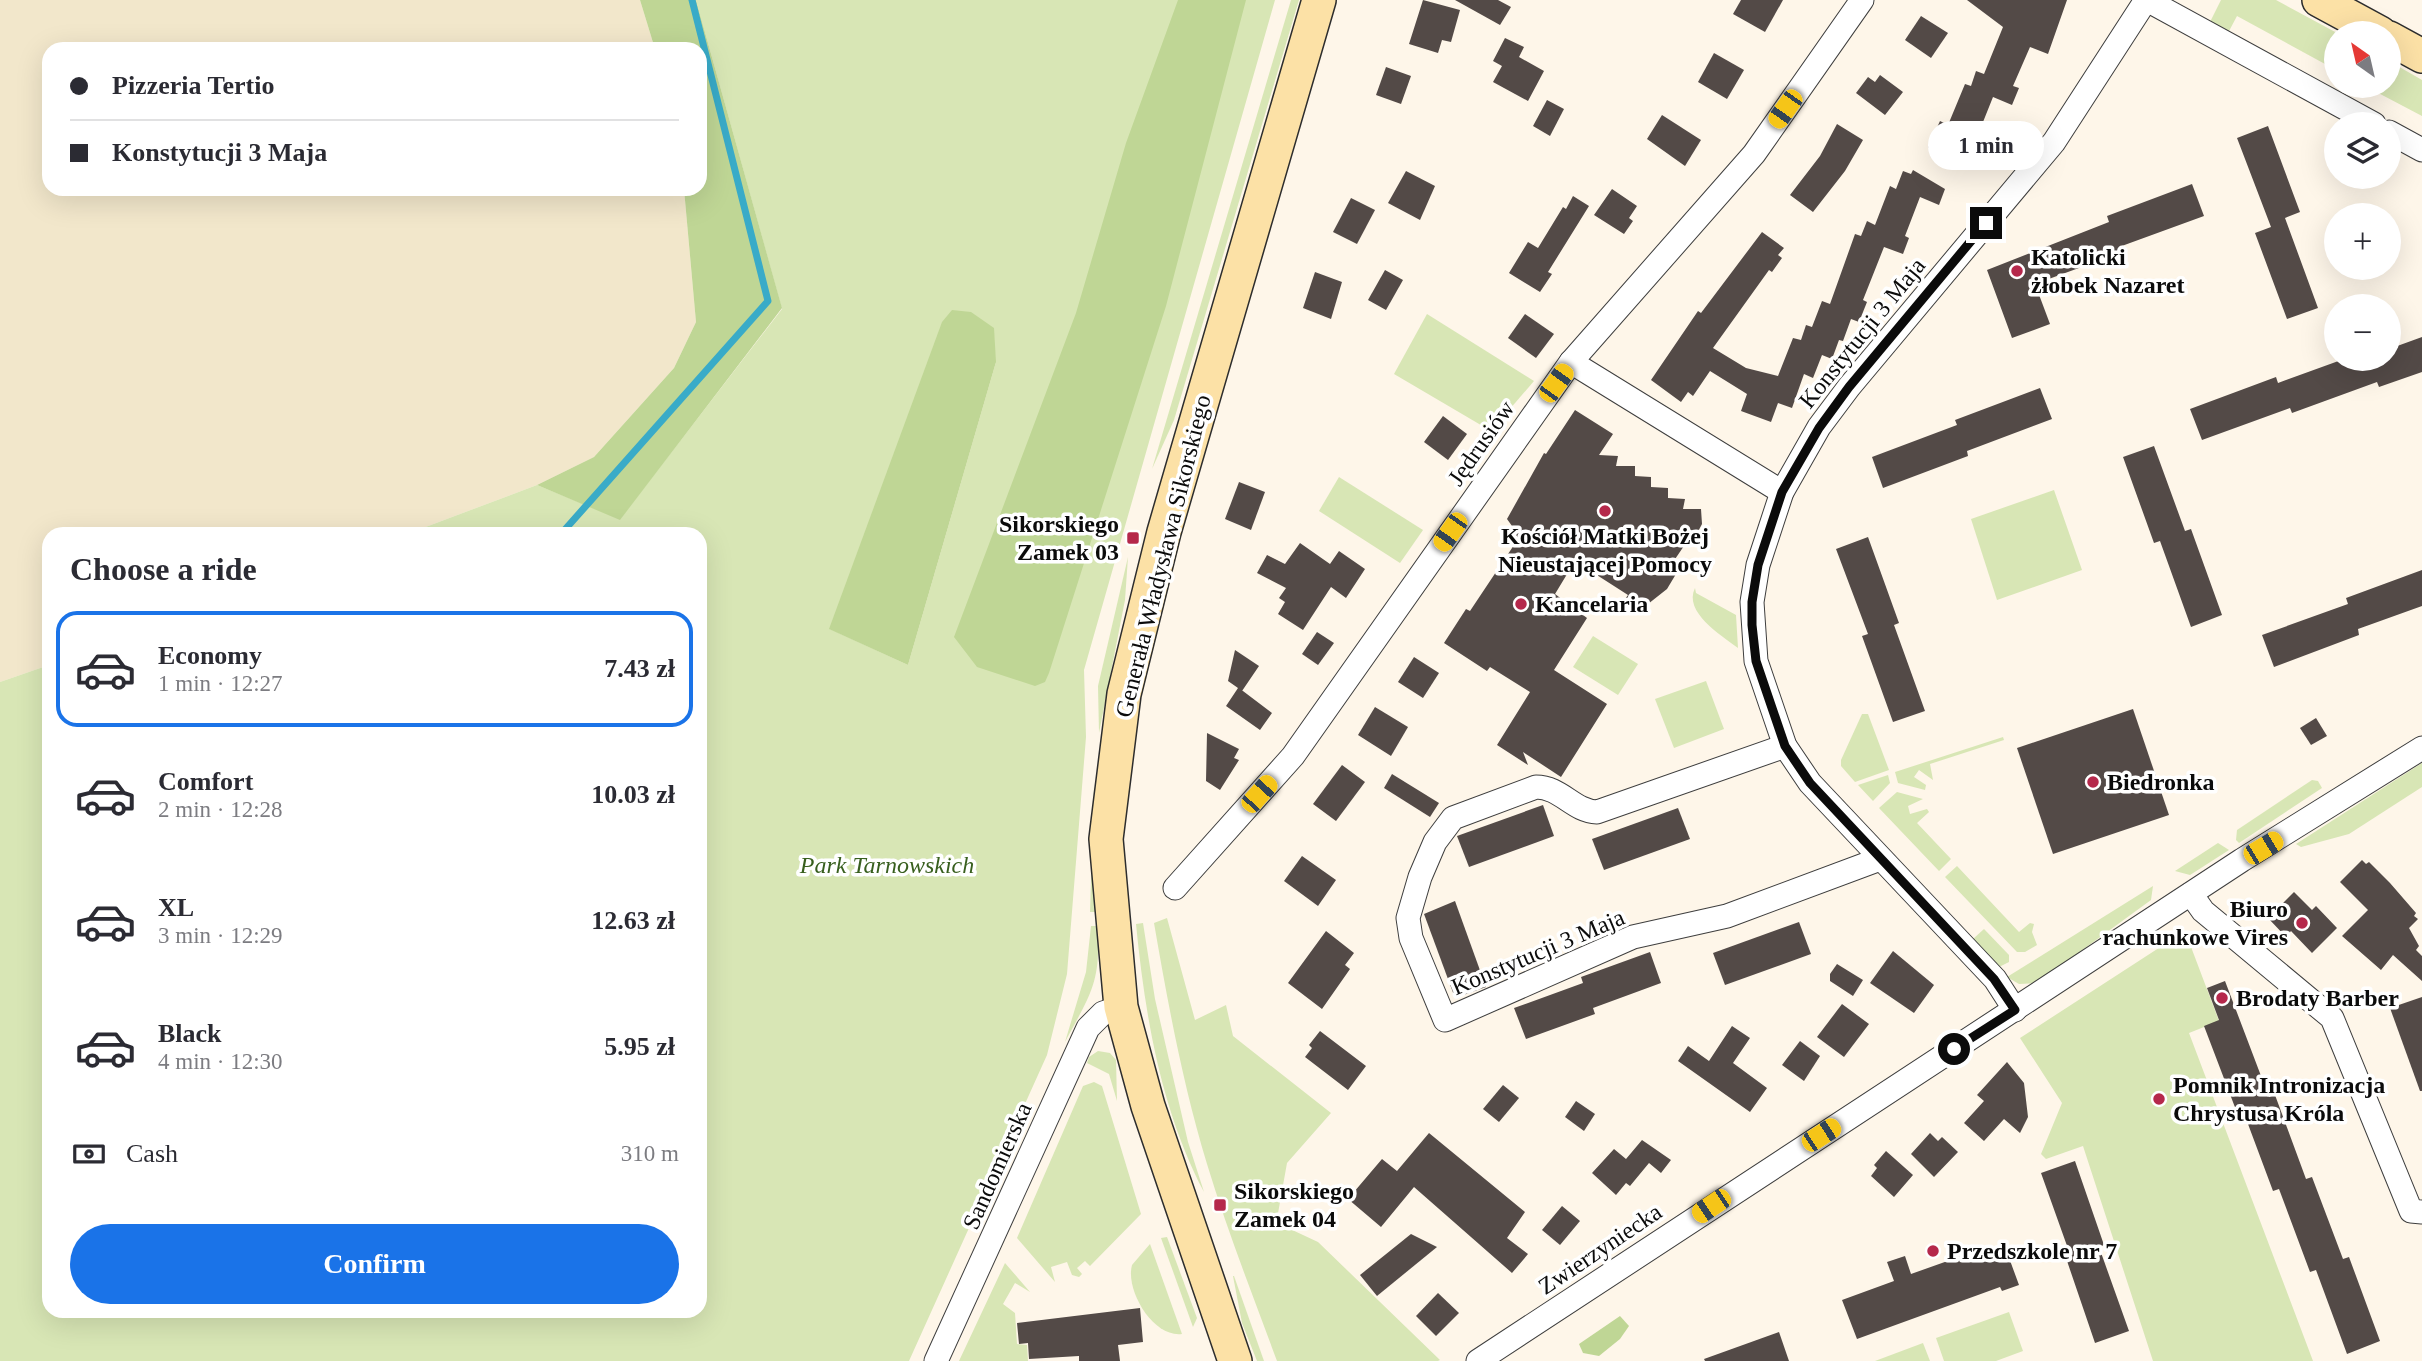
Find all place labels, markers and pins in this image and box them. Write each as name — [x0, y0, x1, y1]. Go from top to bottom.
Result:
place label: Katolicki żłobek Nazaret — [2031, 244, 2185, 298]
marker: Katolicki żłobek Nazaret — [2009, 263, 2025, 279]
marker: Kościół Matki Bożej Nieustającej Pomocy — [1597, 503, 1613, 519]
place label: Sikorskiego Zamek 03 — [999, 511, 1119, 565]
place label: Kościół Matki Bożej Nieustającej Pomocy — [1498, 523, 1712, 577]
marker: Sikorskiego Zamek 03 — [1125, 530, 1141, 546]
place label: Kancelaria — [1535, 591, 1648, 617]
marker: Kancelaria — [1513, 596, 1529, 612]
place label: Biedronka — [2107, 769, 2215, 795]
marker: Biedronka — [2085, 774, 2101, 790]
place label: Biuro rachunkowe Vires — [2102, 896, 2288, 950]
marker: Biuro rachunkowe Vires — [2294, 915, 2310, 931]
place label: Brodaty Barber — [2236, 985, 2399, 1011]
marker: Brodaty Barber — [2214, 990, 2230, 1006]
place label: Pomnik Intronizacja Chrystusa Króla — [2173, 1072, 2385, 1126]
marker: Pomnik Intronizacja Chrystusa Króla — [2151, 1091, 2167, 1107]
place label: Sikorskiego Zamek 04 — [1234, 1178, 1354, 1232]
marker: Sikorskiego Zamek 04 — [1212, 1197, 1228, 1213]
place label: Przedszkole nr 7 — [1947, 1238, 2117, 1264]
marker: Przedszkole nr 7 — [1925, 1243, 1941, 1259]

